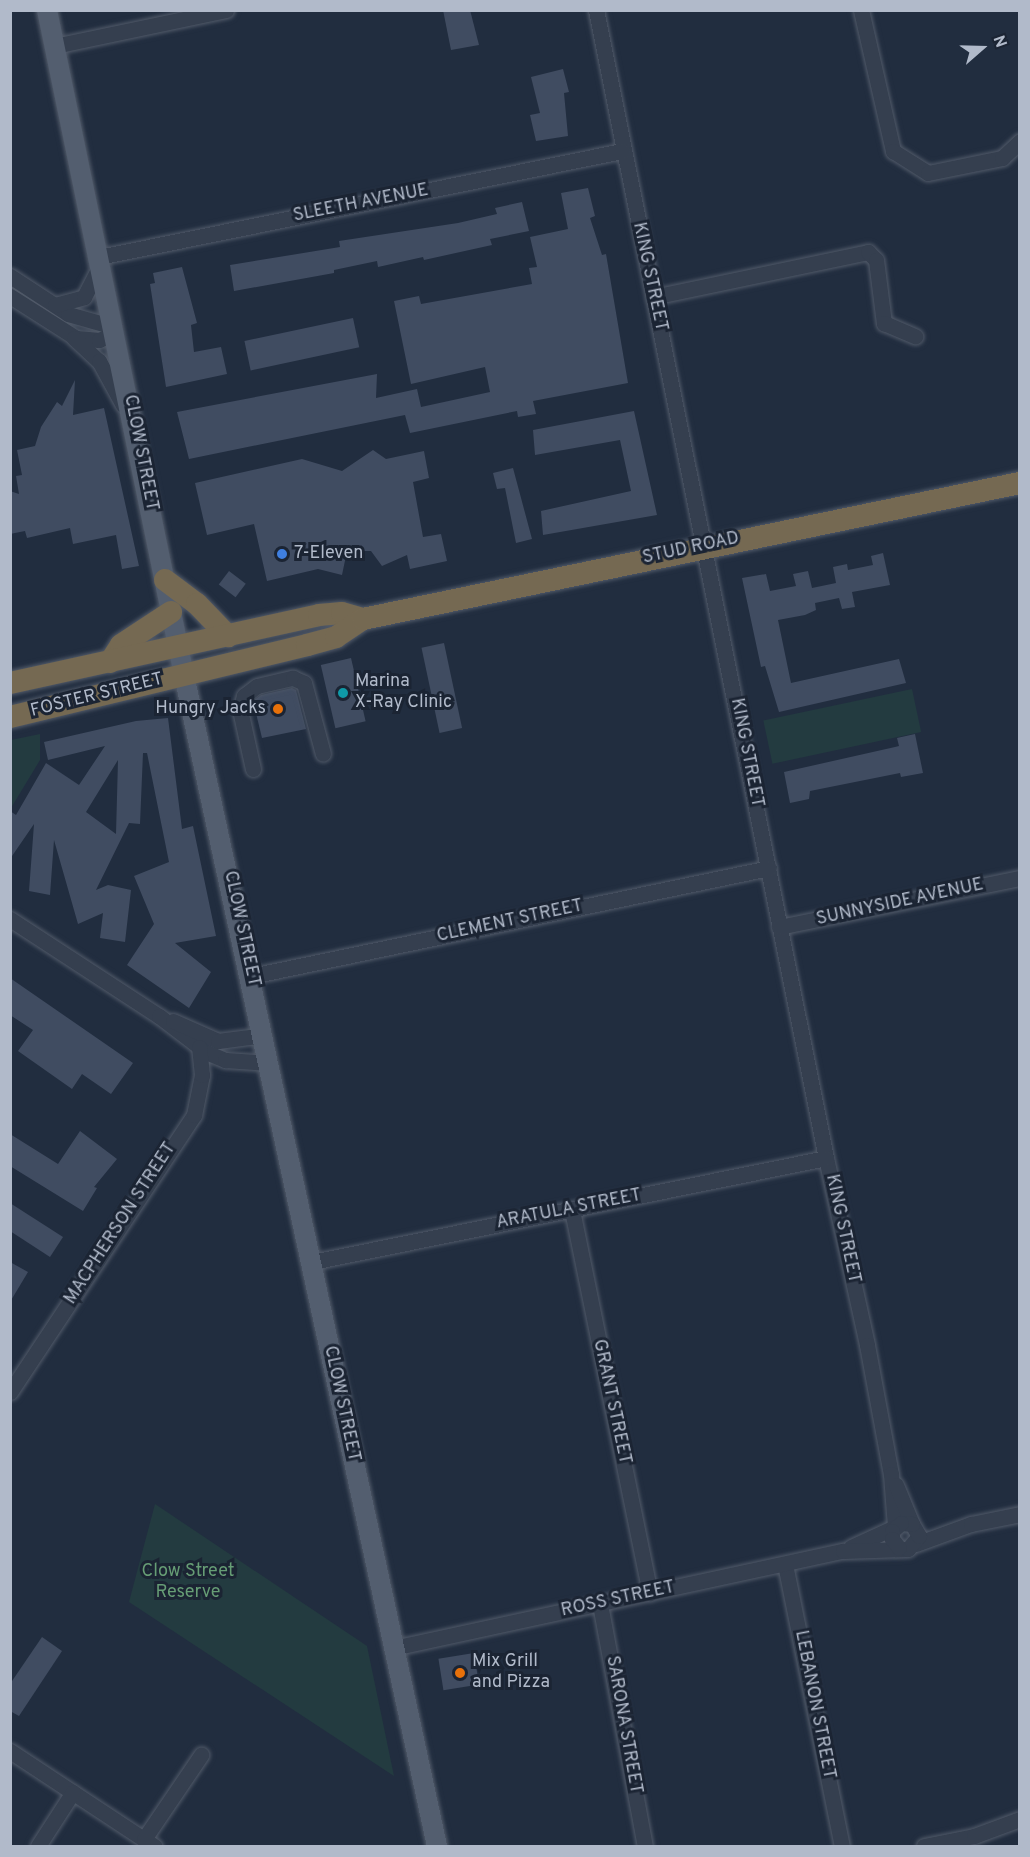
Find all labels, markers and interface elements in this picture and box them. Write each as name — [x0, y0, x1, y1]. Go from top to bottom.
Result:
north arrow — [952, 18, 1012, 78]
text: N — [988, 33, 1010, 51]
street label: SLEETH AVENUE — [291, 180, 431, 228]
street label: KING STREET — [627, 220, 671, 334]
street label: CLOW STREET — [118, 393, 162, 513]
street label: STUD ROAD — [641, 528, 741, 570]
place label: 7-Eleven — [294, 543, 363, 565]
marker: 7-Eleven — [275, 547, 289, 561]
street label: FOSTER STREET — [29, 669, 165, 723]
place label: Marina X-Ray Clinic — [355, 672, 452, 714]
marker: Marina X-Ray Clinic — [336, 686, 350, 700]
street label: KING STREET — [725, 696, 767, 810]
place label: Hungry Jacks — [155, 698, 266, 720]
marker: Hungry Jacks — [271, 702, 285, 716]
street label: CLOW STREET — [218, 869, 264, 989]
street label: SUNNYSIDE AVENUE — [814, 875, 986, 931]
street label: CLEMENT STREET — [435, 896, 585, 948]
street label: MACPHERSON STREET — [61, 1139, 181, 1309]
street label: KING STREET — [820, 1172, 864, 1286]
street label: ARATULA STREET — [494, 1185, 644, 1235]
street label: GRANT STREET — [587, 1337, 635, 1467]
street label: CLOW STREET — [318, 1344, 364, 1464]
park label: Clow Street Reserve — [142, 1562, 234, 1604]
street label: ROSS STREET — [559, 1577, 677, 1623]
street label: LEBANON STREET — [789, 1629, 839, 1781]
place label: Mix Grill and Pizza — [472, 1652, 550, 1694]
street label: SARONA STREET — [600, 1654, 646, 1796]
marker: Mix Grill and Pizza — [453, 1666, 467, 1680]

